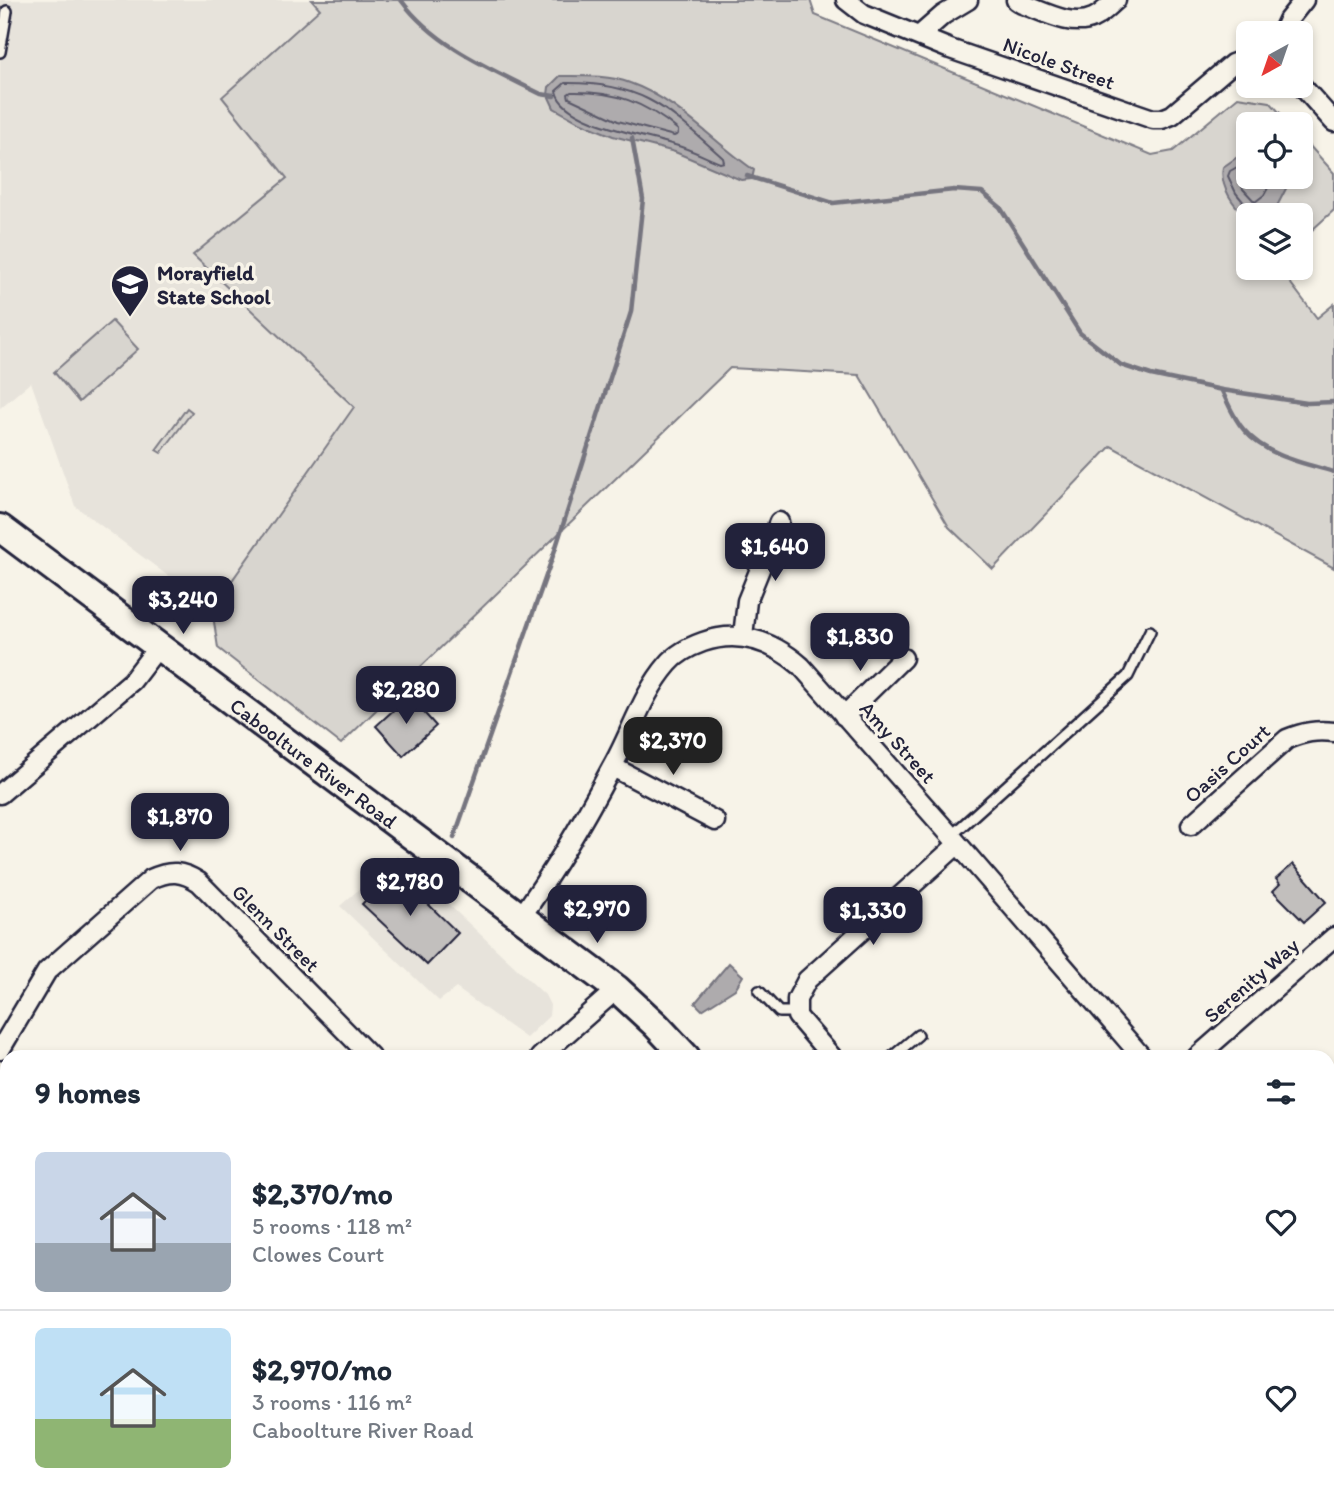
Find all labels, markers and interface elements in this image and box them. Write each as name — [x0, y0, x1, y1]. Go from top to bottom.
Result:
north arrow — [1236, 21, 1312, 98]
map controls — [1236, 21, 1313, 280]
street label: Nicole Street — [1000, 31, 1118, 95]
button: locate — [1236, 112, 1313, 189]
button: layers — [1236, 203, 1313, 280]
place label: Morayfield State School — [157, 260, 272, 309]
school or university icon: Morayfield State School — [109, 263, 151, 318]
pin: $1,640 — [718, 524, 832, 583]
text: $1,640 — [741, 532, 809, 560]
pin: $3,240 — [126, 576, 240, 636]
text: $3,240 — [148, 585, 218, 613]
pin: $1,830 — [803, 614, 917, 673]
text: $1,830 — [826, 622, 894, 650]
pin: $2,280 — [349, 666, 463, 726]
text: $2,280 — [372, 675, 440, 703]
street label: Caboolture River Road — [225, 692, 403, 833]
street label: Amy Street — [855, 696, 941, 788]
pin: $2,370 — [616, 718, 730, 777]
street label: Oasis Court — [1179, 718, 1275, 808]
text: $2,370 — [639, 726, 707, 754]
pin: $1,870 — [123, 794, 237, 853]
text: $1,870 — [147, 802, 213, 830]
pin: $2,780 — [353, 858, 467, 918]
text: $2,780 — [376, 867, 444, 895]
street label: Glenn Street — [227, 879, 325, 977]
pin: $2,970 — [540, 886, 654, 945]
pin: $1,330 — [816, 888, 930, 947]
text: $2,970 — [564, 894, 630, 922]
text: $1,330 — [839, 896, 907, 924]
street label: Serenity Way — [1199, 932, 1304, 1028]
icon: filters — [1262, 1073, 1300, 1111]
text: 9 homes — [35, 1074, 141, 1111]
text: $2,370/mo — [252, 1175, 393, 1212]
icon: home — [91, 1180, 175, 1264]
icon: heart — [1262, 1203, 1300, 1241]
text: 5 rooms · 118 m² — [252, 1212, 412, 1240]
text: Clowes Court — [252, 1240, 384, 1268]
text: $2,970/mo — [252, 1351, 392, 1388]
icon: home — [91, 1356, 175, 1440]
icon: heart — [1262, 1379, 1300, 1417]
text: 3 rooms · 116 m² — [252, 1388, 412, 1416]
text: Caboolture River Road — [252, 1416, 473, 1444]

